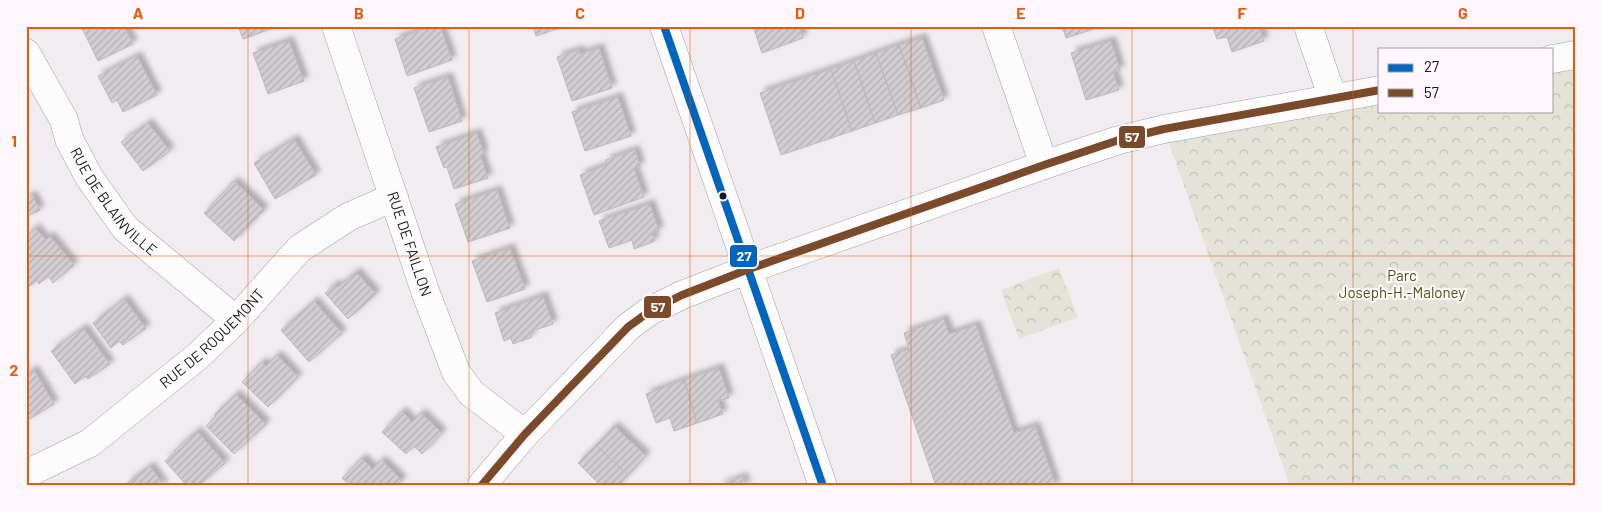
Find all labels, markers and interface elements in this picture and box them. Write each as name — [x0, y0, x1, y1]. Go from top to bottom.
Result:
text: A — [133, 3, 144, 22]
text: B — [354, 3, 364, 22]
text: C — [575, 3, 585, 22]
text: D — [795, 3, 805, 22]
text: E — [1016, 3, 1026, 22]
text: F — [1238, 3, 1247, 22]
text: G — [1458, 3, 1468, 22]
legend — [1378, 48, 1554, 112]
text: 27 — [1424, 57, 1439, 75]
text: 57 — [1424, 83, 1439, 101]
line badge: 57 — [1118, 125, 1146, 149]
text: 57 — [1125, 128, 1139, 145]
text: 1 — [11, 131, 17, 150]
street label: RUE DE BLAINVILLE — [67, 144, 161, 259]
street label: RUE DE FAILLON — [384, 189, 436, 299]
unlabelled marker — [718, 191, 728, 201]
line badge: 27 — [729, 244, 758, 268]
text: 27 — [737, 247, 751, 264]
park label: Parc Joseph-H.-Maloney — [1339, 266, 1465, 301]
street label: RUE DE ROQUEMONT — [156, 285, 267, 391]
line badge: 57 — [643, 295, 672, 319]
text: 57 — [651, 298, 665, 315]
text: 2 — [10, 360, 19, 379]

